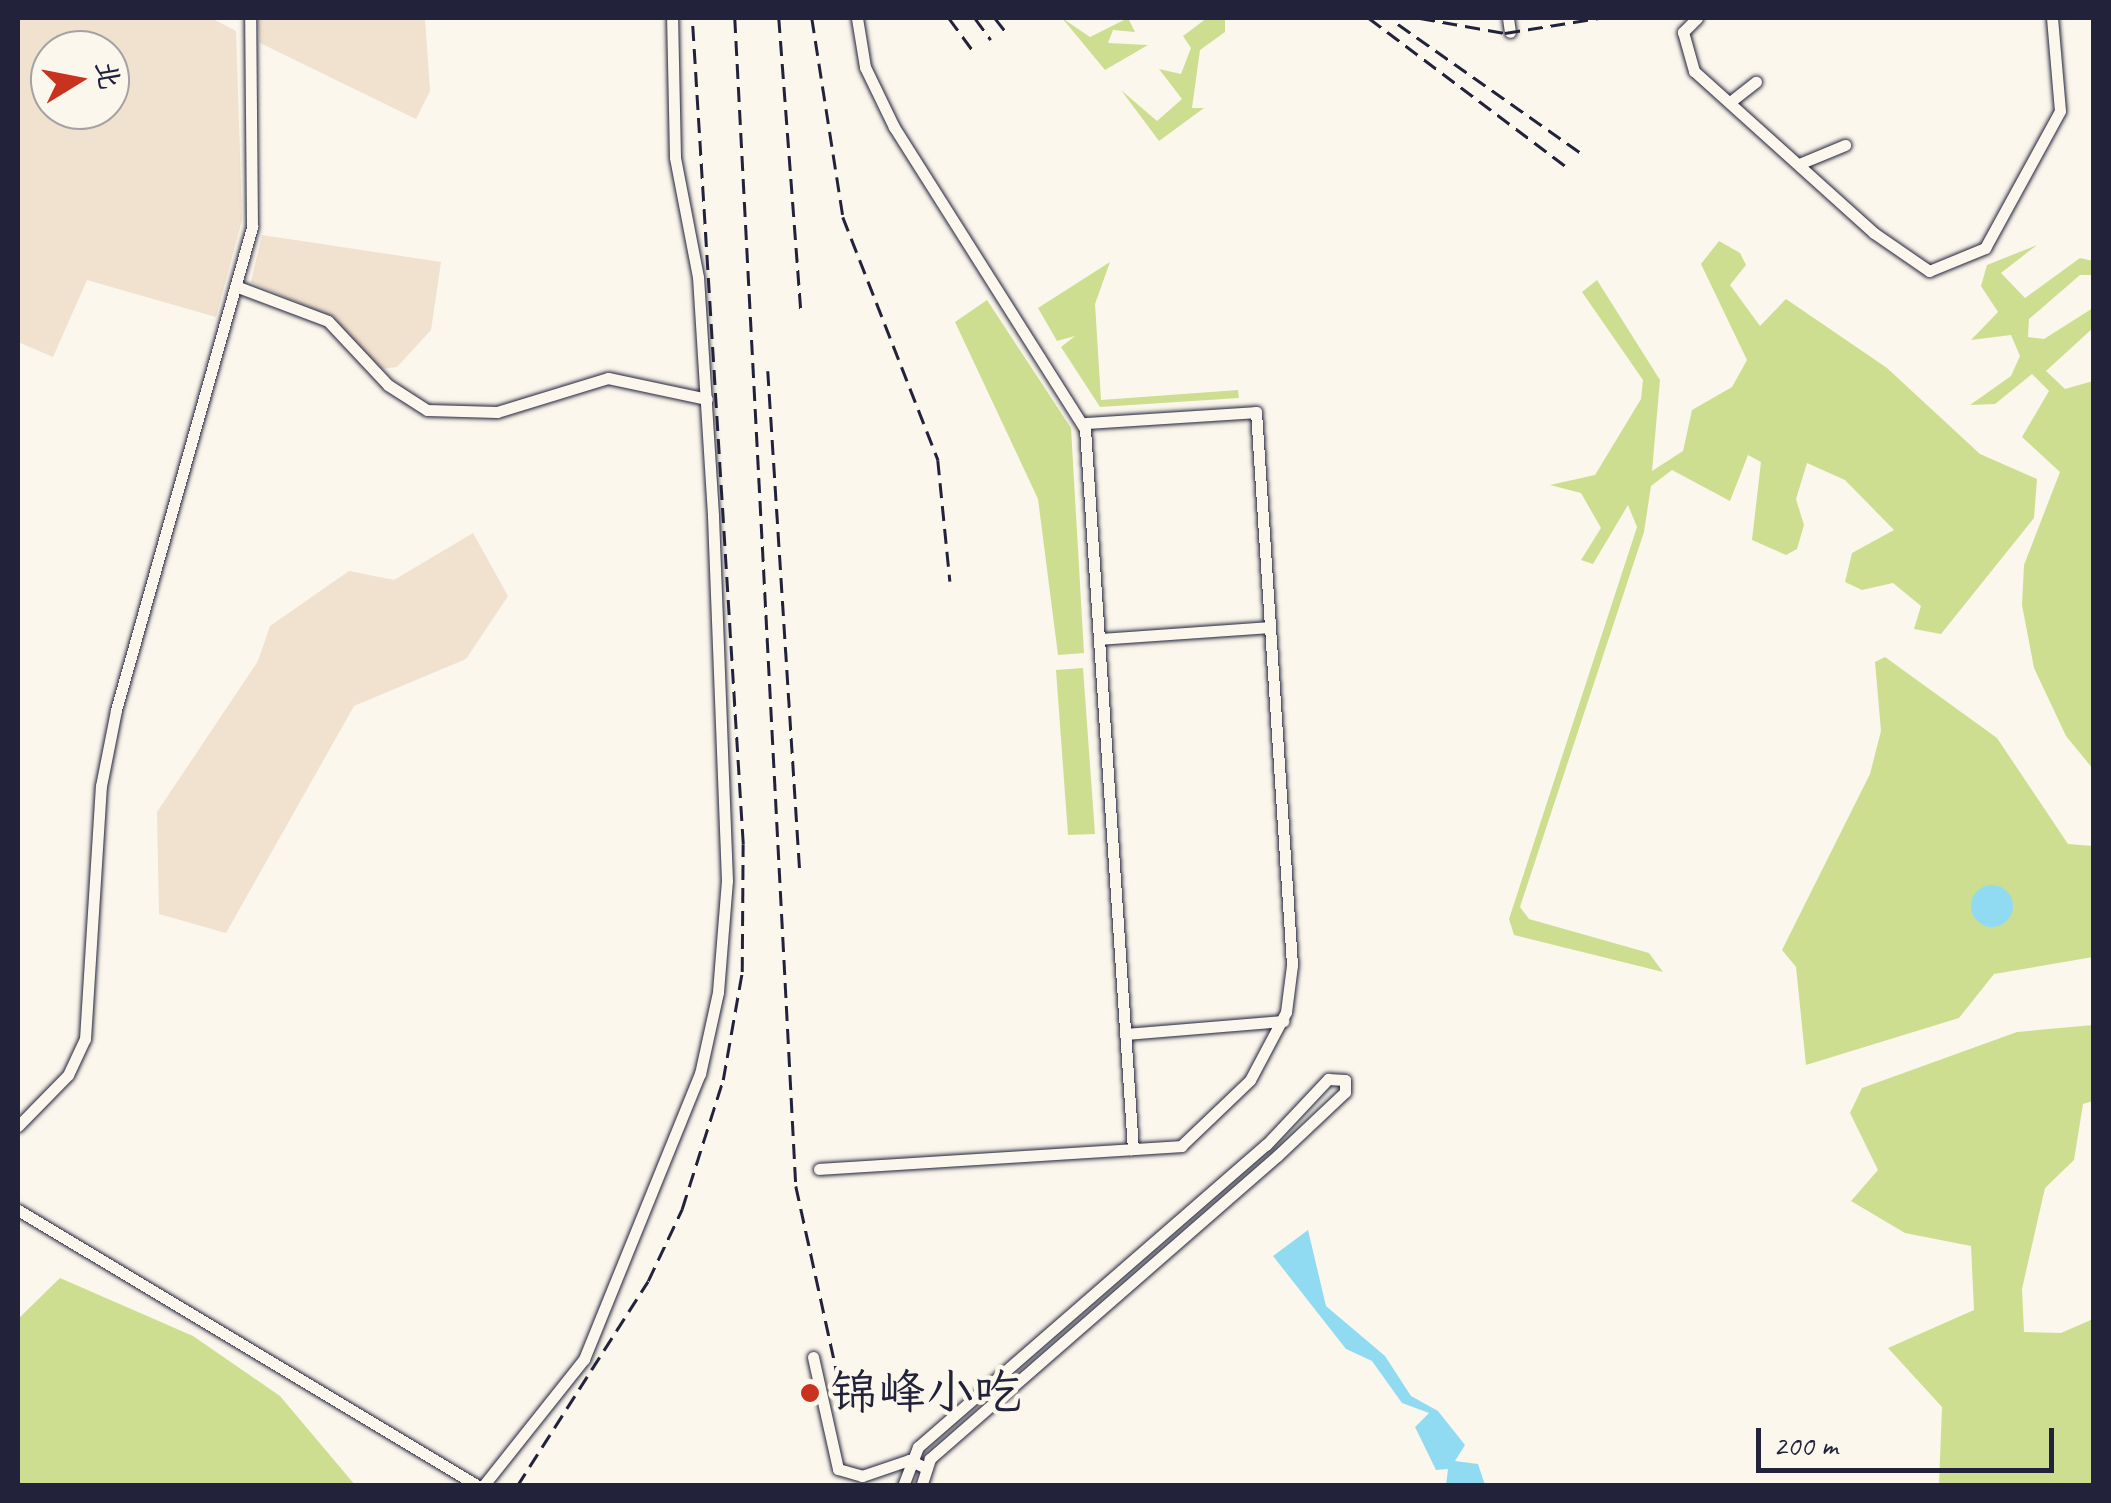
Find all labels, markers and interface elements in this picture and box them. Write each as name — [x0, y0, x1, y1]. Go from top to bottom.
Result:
north arrow — [30, 30, 130, 130]
text: 北 — [88, 58, 128, 92]
place label: 锦峰小吃 — [830, 1364, 1022, 1422]
marker: 锦峰小吃 — [799, 1382, 821, 1404]
scale bar — [1761, 1408, 2058, 1470]
text: 200 m — [1773, 1426, 1838, 1464]

